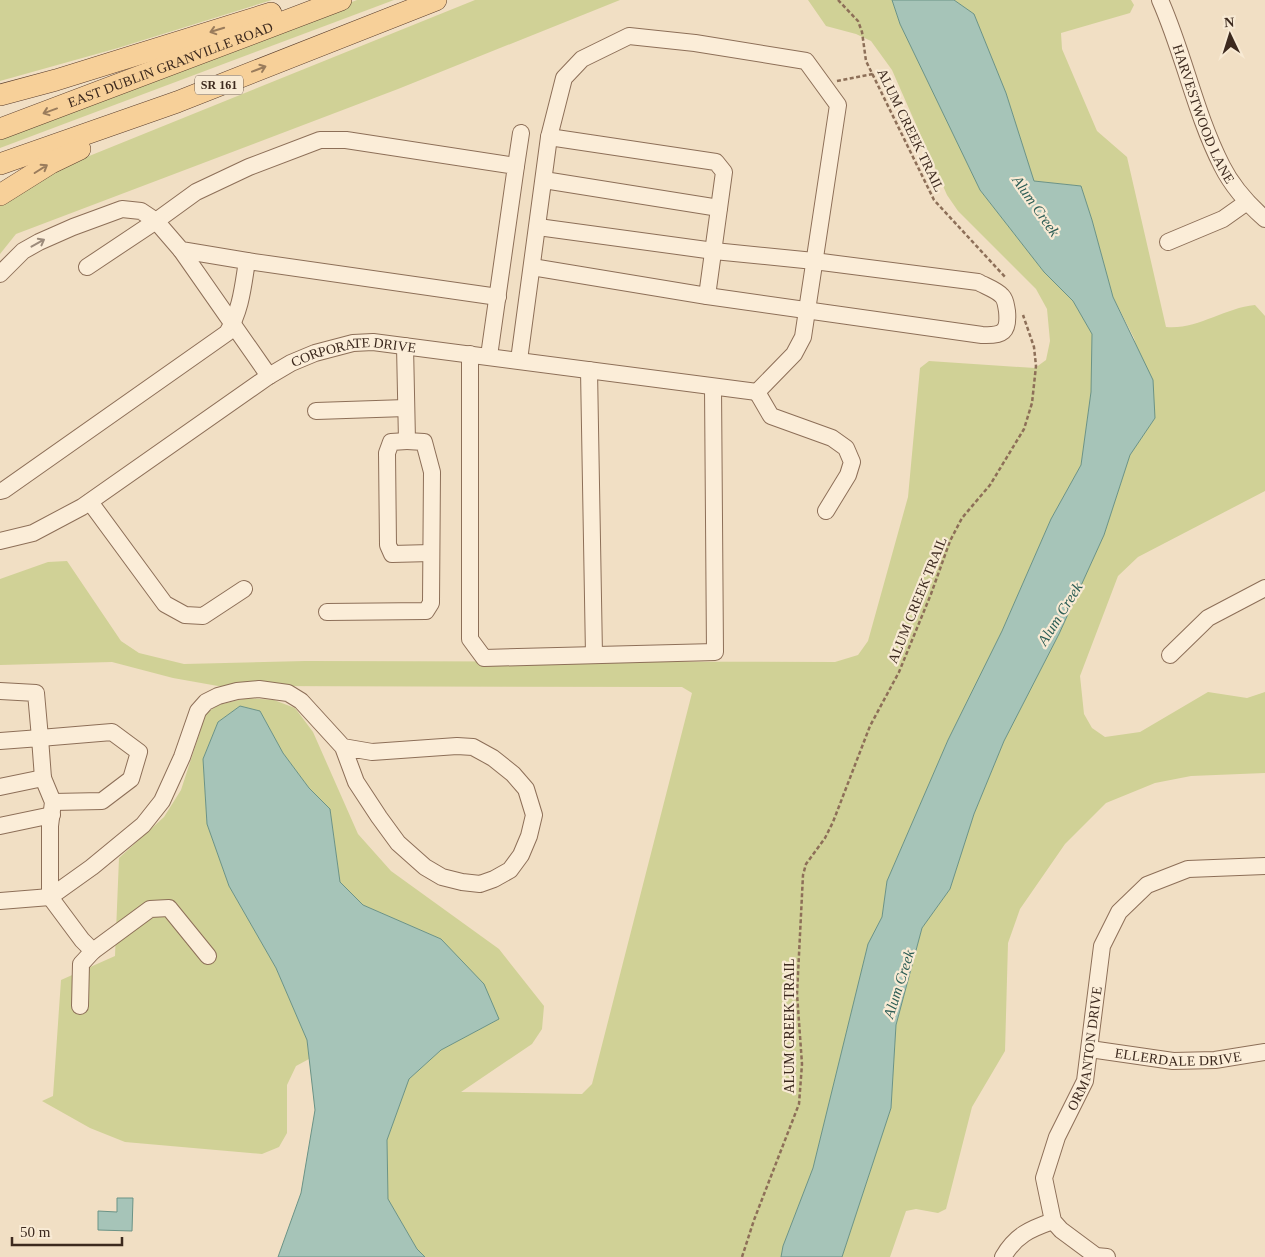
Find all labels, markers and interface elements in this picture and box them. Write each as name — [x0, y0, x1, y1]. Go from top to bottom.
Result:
north arrow — [1205, 10, 1255, 60]
text: N — [1224, 15, 1235, 30]
street label: EAST DUBLIN GRANVILLE ROAD — [66, 19, 275, 111]
one-way arrow — [210, 26, 225, 35]
street label: HARVESTWOOD LANE — [1170, 43, 1237, 186]
one-way arrow — [252, 64, 267, 73]
street label: ALUM CREEK TRAIL — [874, 66, 947, 194]
road number: SR 161 — [195, 76, 243, 94]
one-way arrow — [42, 107, 58, 116]
one-way arrow — [34, 164, 48, 174]
water label: Alum Creek — [1009, 172, 1063, 240]
one-way arrow — [30, 238, 45, 248]
street label: CORPORATE DRIVE — [289, 335, 417, 370]
street label: ALUM CREEK TRAIL — [885, 535, 950, 666]
water label: Alum Creek — [1034, 580, 1086, 649]
water label: Alum Creek — [880, 948, 918, 1021]
street label: ALUM CREEK TRAIL — [782, 958, 797, 1094]
street label: ORMANTON DRIVE — [1065, 986, 1105, 1113]
street label: ELLERDALE DRIVE — [1114, 1046, 1243, 1069]
scale bar — [12, 1214, 122, 1246]
text: 50 m — [20, 1224, 51, 1240]

